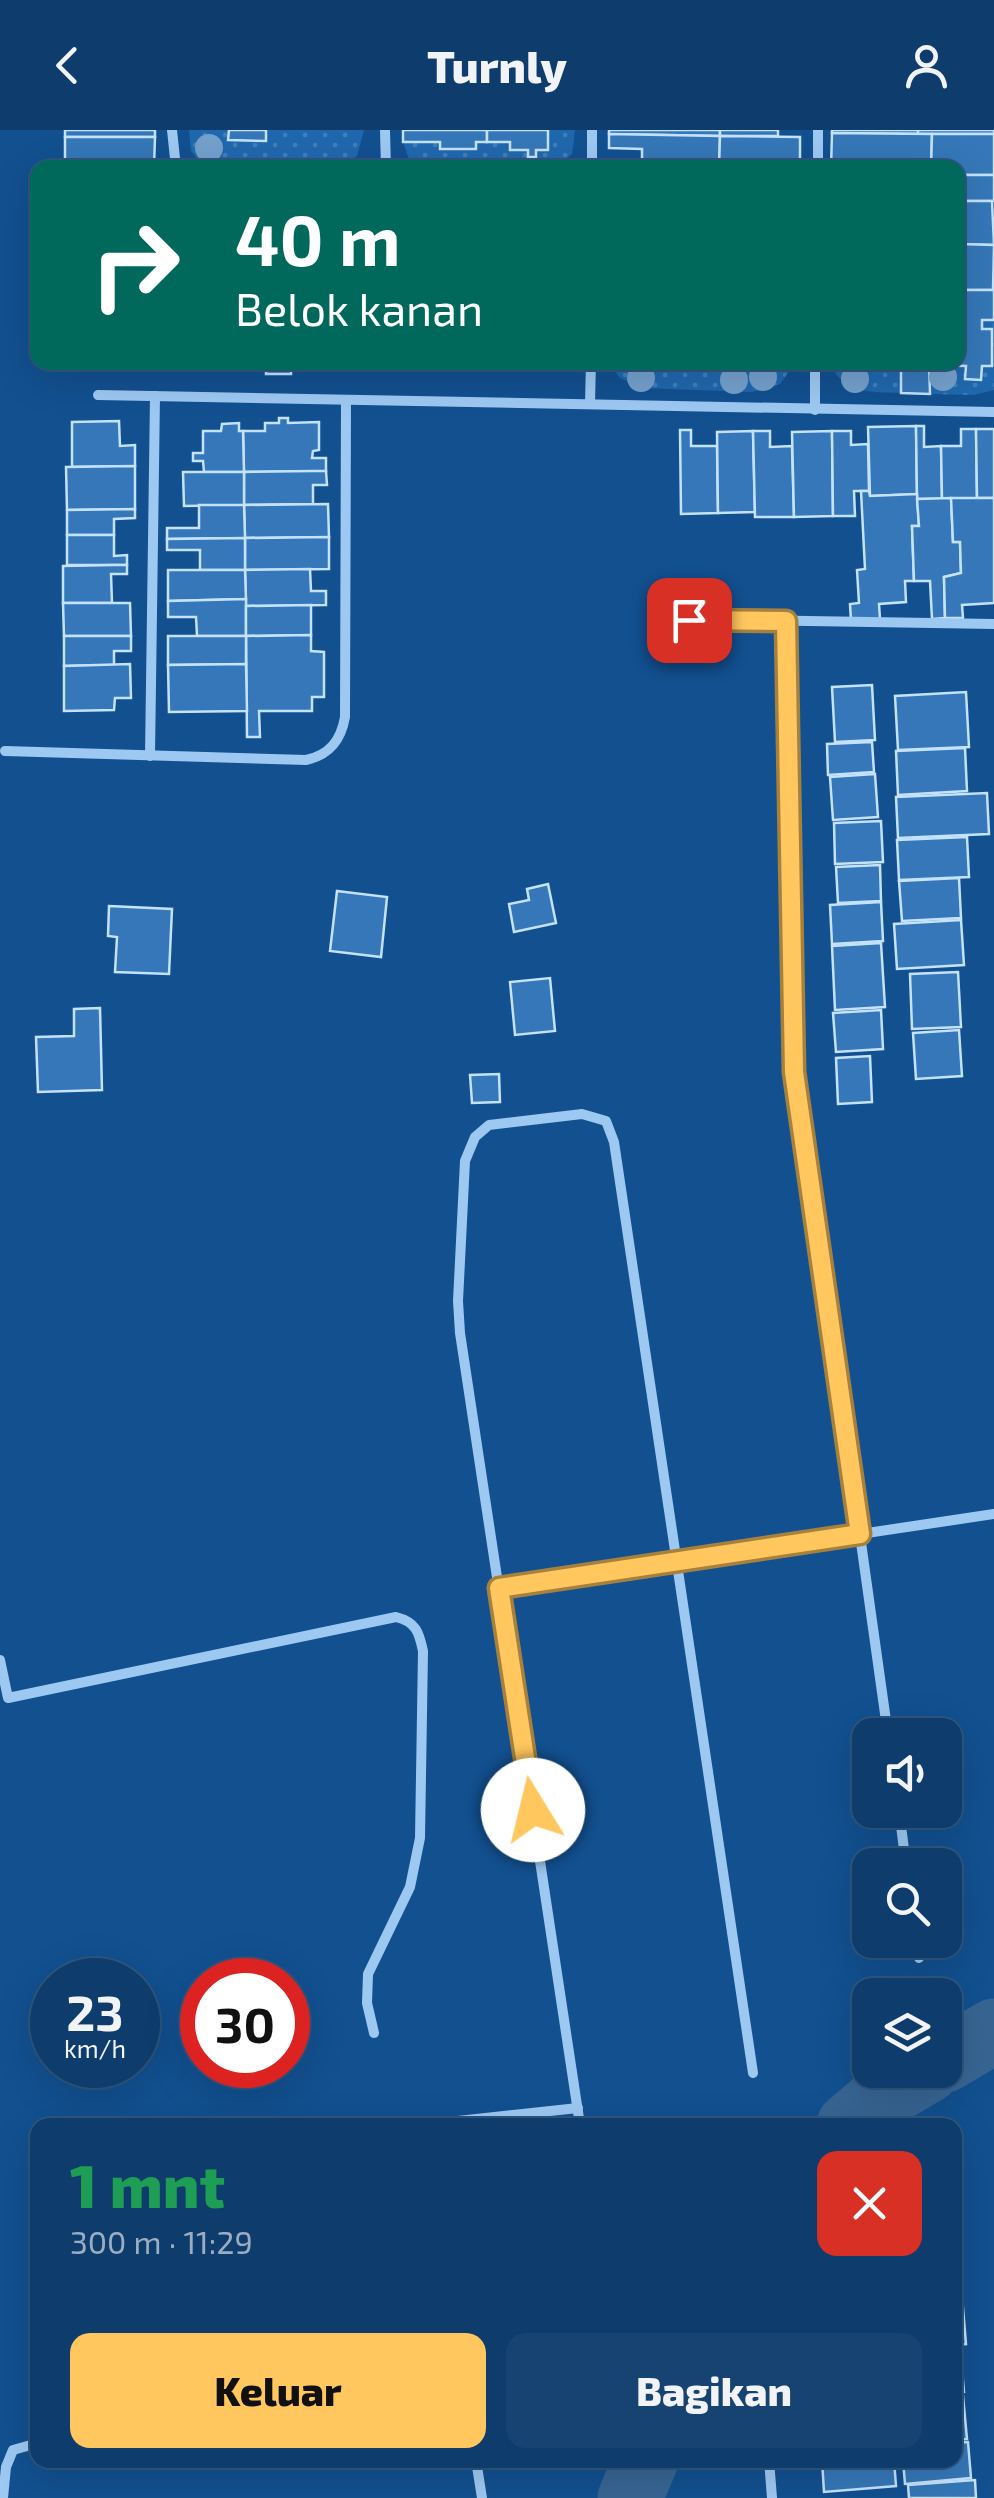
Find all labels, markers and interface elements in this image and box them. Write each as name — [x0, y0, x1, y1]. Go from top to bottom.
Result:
icon: back — [40, 38, 95, 93]
text: Turnly — [427, 38, 567, 92]
icon: person — [899, 38, 954, 93]
text: 40 m — [235, 196, 401, 280]
icon: right — [70, 200, 200, 330]
text: Belok kanan — [235, 281, 483, 335]
pin — [647, 578, 732, 663]
icon: arrive — [662, 593, 717, 648]
map controls — [852, 1718, 962, 2088]
button: sound — [852, 1718, 962, 1828]
position arrow — [481, 1758, 585, 1862]
button: search — [852, 1848, 962, 1958]
speed limit sign: 30 — [180, 1958, 310, 2088]
button: layers — [852, 1978, 962, 2088]
text: 23 — [66, 1981, 124, 2041]
text: km/h — [64, 2033, 126, 2063]
text: 1 mnt — [70, 2148, 225, 2220]
button: close — [817, 2151, 922, 2256]
text: 300 m · 11:29 — [70, 2222, 253, 2260]
button: Keluar — [70, 2333, 486, 2448]
button: Bagikan — [506, 2333, 922, 2448]

